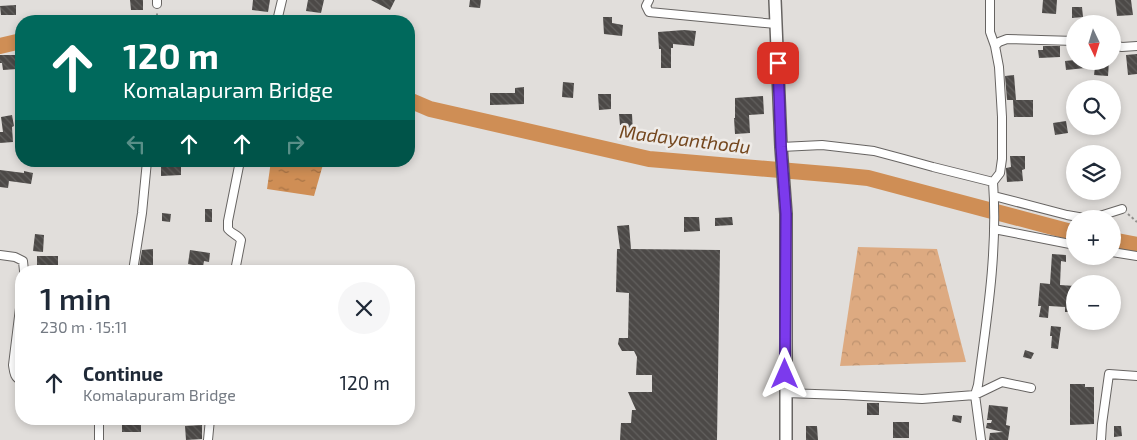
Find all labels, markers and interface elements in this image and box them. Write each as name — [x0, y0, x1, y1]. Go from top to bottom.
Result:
north arrow — [1066, 15, 1121, 70]
map controls — [1066, 15, 1121, 330]
text: 120 m — [123, 34, 219, 76]
icon: ahead — [40, 35, 105, 100]
pin — [757, 42, 799, 84]
icon: arrive — [764, 49, 792, 77]
text: Komalapuram Bridge — [123, 76, 333, 102]
button: search — [1066, 80, 1121, 135]
water label: Madayanthodu — [618, 119, 752, 159]
icon: left — [122, 130, 150, 158]
icon: ahead — [175, 130, 203, 158]
icon: ahead — [228, 130, 256, 158]
icon: right — [281, 130, 309, 158]
button: layers — [1066, 145, 1121, 200]
button: + — [1066, 210, 1121, 265]
button: − — [1066, 275, 1121, 330]
text: 1 min — [40, 280, 111, 316]
button: close — [338, 282, 390, 334]
text: 230 m · 15:11 — [40, 317, 128, 336]
position arrow — [758, 347, 810, 399]
text: Continue — [83, 362, 163, 385]
icon: ahead — [40, 369, 68, 397]
text: 120 m — [339, 371, 390, 394]
text: Komalapuram Bridge — [83, 385, 236, 404]

